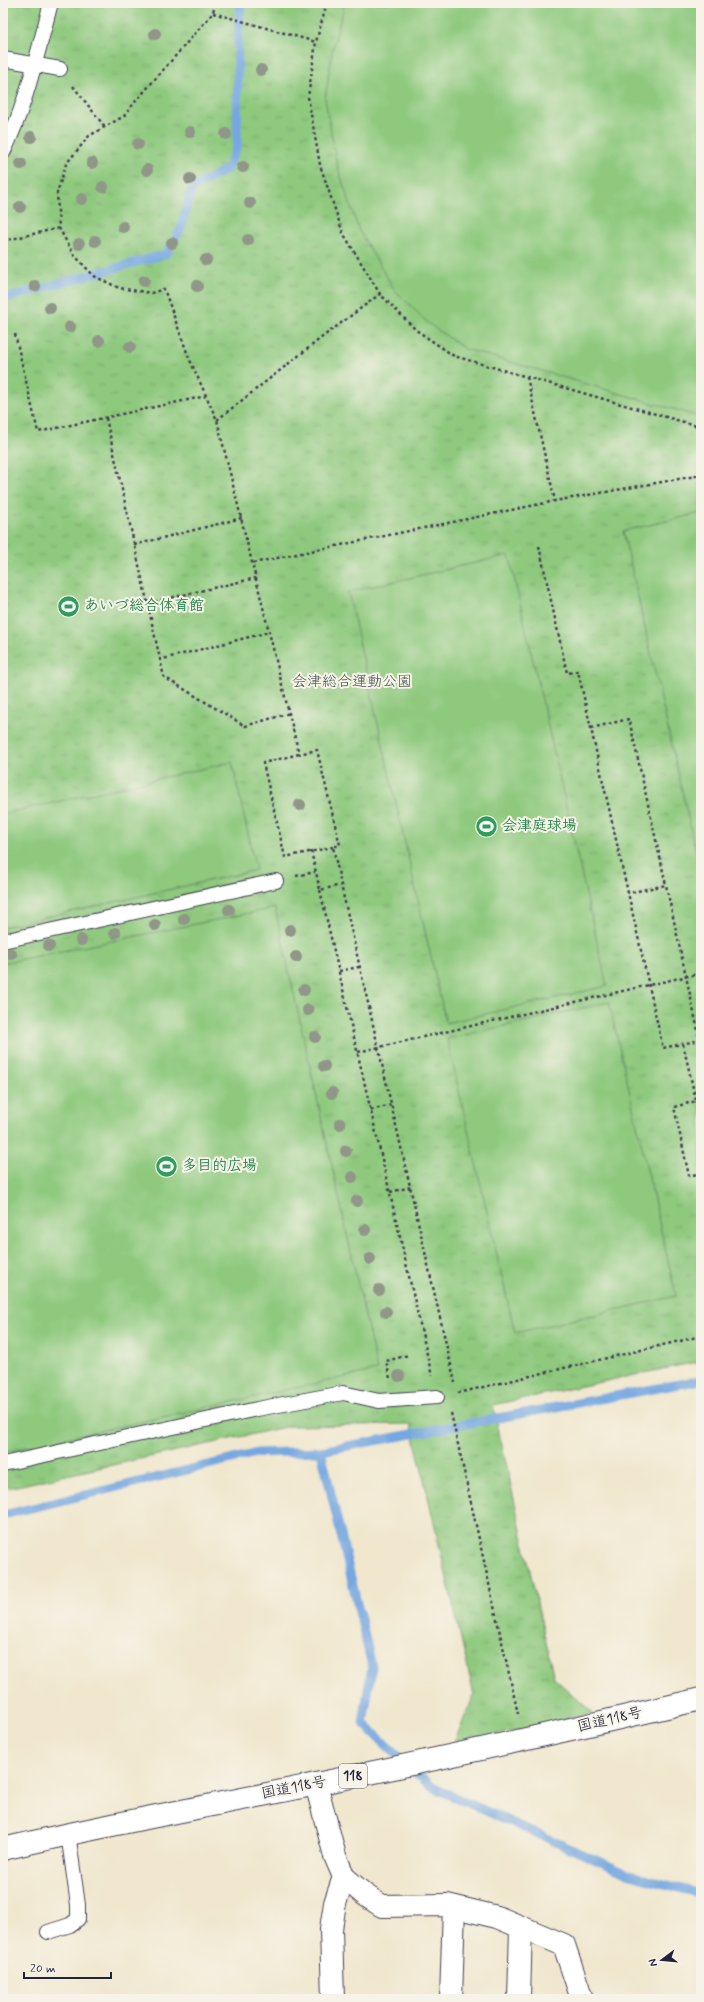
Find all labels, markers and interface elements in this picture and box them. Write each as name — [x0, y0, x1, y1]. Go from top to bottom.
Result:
sports icon: あいづ総合体育館 — [55, 593, 81, 619]
place label: あいづ総合体育館 — [84, 596, 204, 616]
park label: 会津総合運動公園 — [292, 672, 412, 692]
sports icon: 会津庭球場 — [473, 813, 499, 839]
place label: 会津庭球場 — [502, 816, 577, 836]
sports icon: 多目的広場 — [154, 1153, 180, 1179]
place label: 多目的広場 — [182, 1156, 257, 1176]
street label: 国道118号 — [575, 1703, 645, 1737]
road number: 118 — [339, 1764, 367, 1788]
street label: 国道118号 — [260, 1772, 328, 1804]
north arrow — [642, 1940, 682, 1980]
scale bar — [24, 1954, 111, 1980]
text: N — [646, 1957, 661, 1968]
text: 20 m — [30, 1961, 56, 1977]

